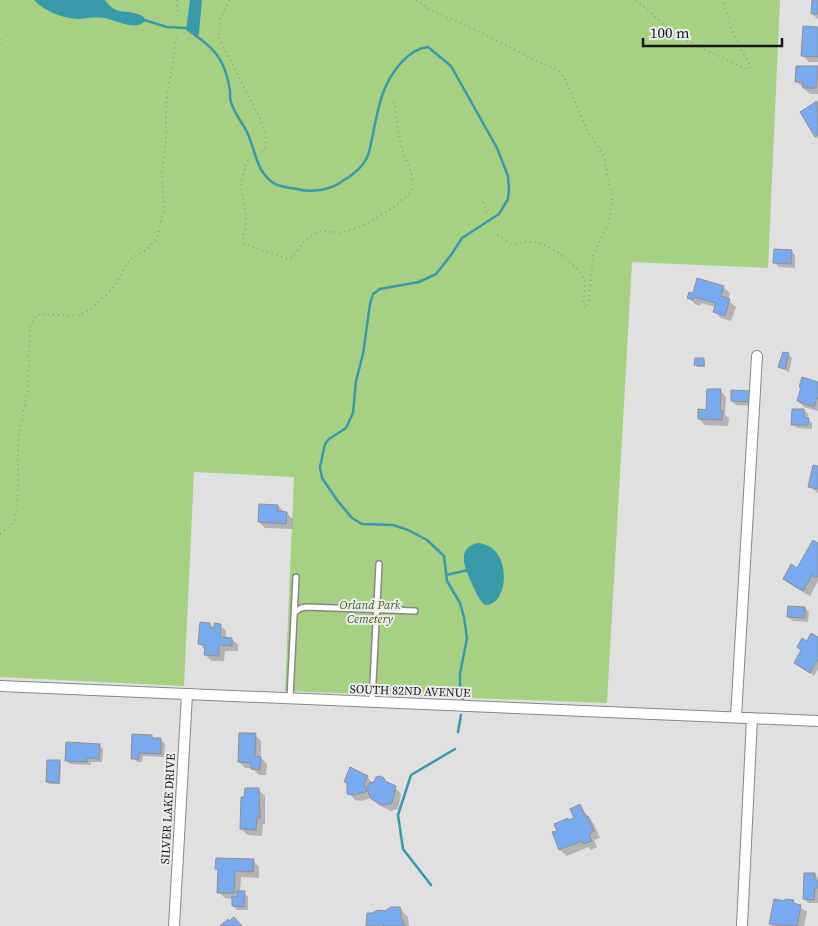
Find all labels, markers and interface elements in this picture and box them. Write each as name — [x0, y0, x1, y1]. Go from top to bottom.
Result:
scale bar — [643, 15, 782, 47]
text: 100 m — [650, 22, 690, 43]
park label: Orland Park Cemetery — [340, 597, 401, 627]
street label: SOUTH 82ND AVENUE — [349, 681, 471, 701]
street label: SILVER LAKE DRIVE — [157, 753, 179, 865]

